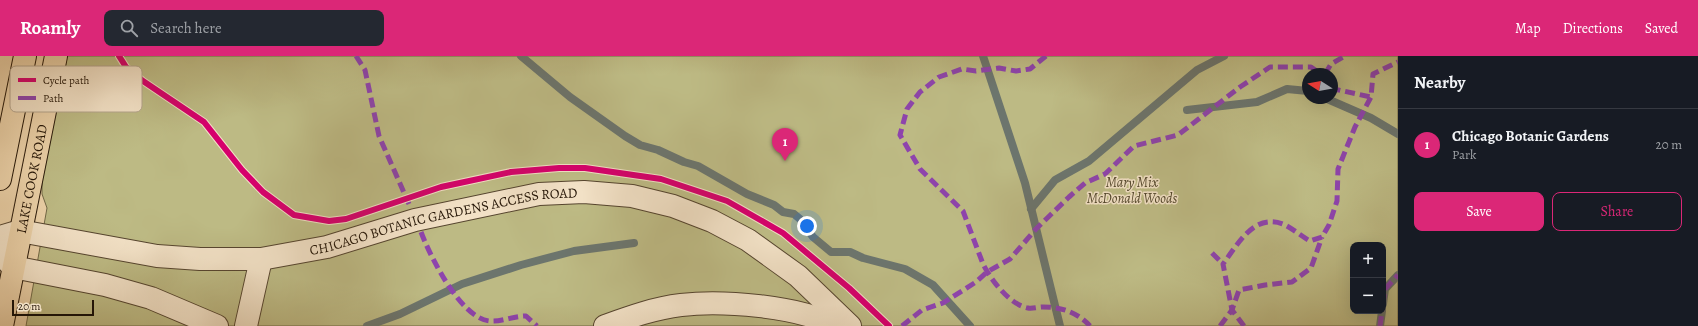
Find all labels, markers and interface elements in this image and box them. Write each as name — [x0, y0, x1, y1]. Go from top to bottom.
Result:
search box — [104, 10, 384, 46]
text: Roamly — [20, 15, 80, 41]
icon: search — [118, 17, 140, 39]
text: Search here — [150, 18, 222, 38]
text: Map — [1515, 19, 1541, 38]
text: Directions — [1563, 19, 1623, 38]
text: Saved — [1645, 19, 1678, 38]
legend — [10, 66, 142, 112]
north arrow — [1302, 68, 1338, 104]
text: Nearby — [1414, 71, 1465, 94]
text: Cycle path — [43, 73, 90, 88]
text: Path — [43, 91, 64, 106]
street label: LAKE COOK ROAD — [11, 122, 52, 235]
text: Chicago Botanic Gardens — [1452, 126, 1609, 146]
pin: 1 — [772, 128, 798, 161]
text: 1 — [1425, 136, 1429, 153]
text: 20 m — [1656, 136, 1682, 153]
text: Park — [1452, 146, 1476, 163]
park label: Mary Mix McDonald Woods — [1087, 173, 1177, 208]
street label: CHICAGO BOTANIC GARDENS ACCESS ROAD — [308, 183, 578, 260]
button: Save — [1414, 192, 1544, 231]
button: Share — [1552, 192, 1682, 231]
your location — [797, 216, 817, 236]
map controls — [1350, 242, 1386, 314]
button: + — [1350, 242, 1386, 278]
button: − — [1350, 278, 1386, 314]
scale bar — [12, 298, 94, 317]
text: 20 m — [18, 299, 40, 314]

